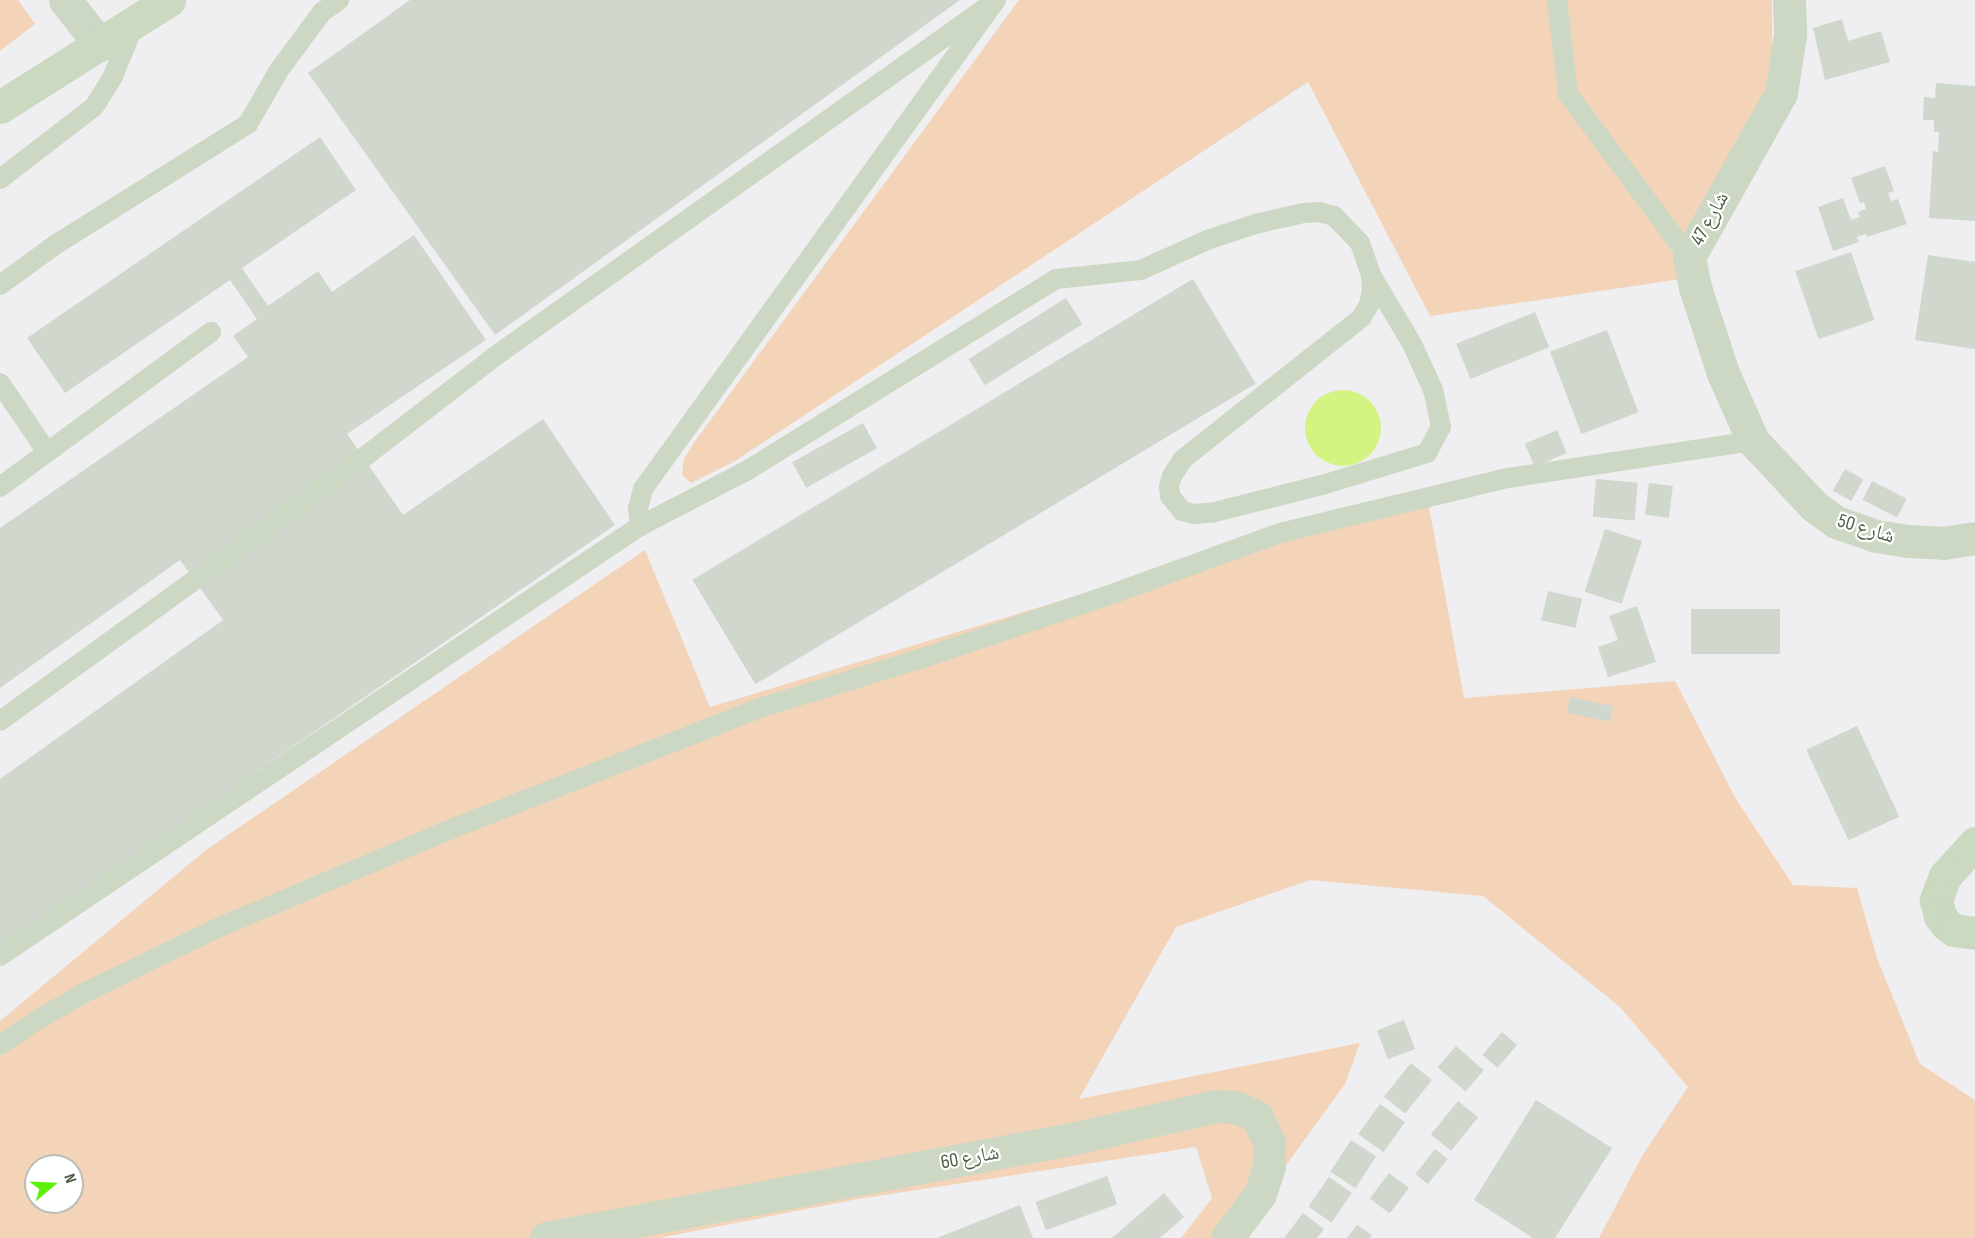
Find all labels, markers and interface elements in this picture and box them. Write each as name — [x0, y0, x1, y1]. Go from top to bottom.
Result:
street label: شارع 47 — [1686, 188, 1734, 250]
street label: شارع 50 — [1835, 509, 1897, 549]
street label: شارع 60 — [939, 1141, 1001, 1175]
north arrow — [24, 1154, 84, 1214]
text: N — [59, 1171, 80, 1186]

